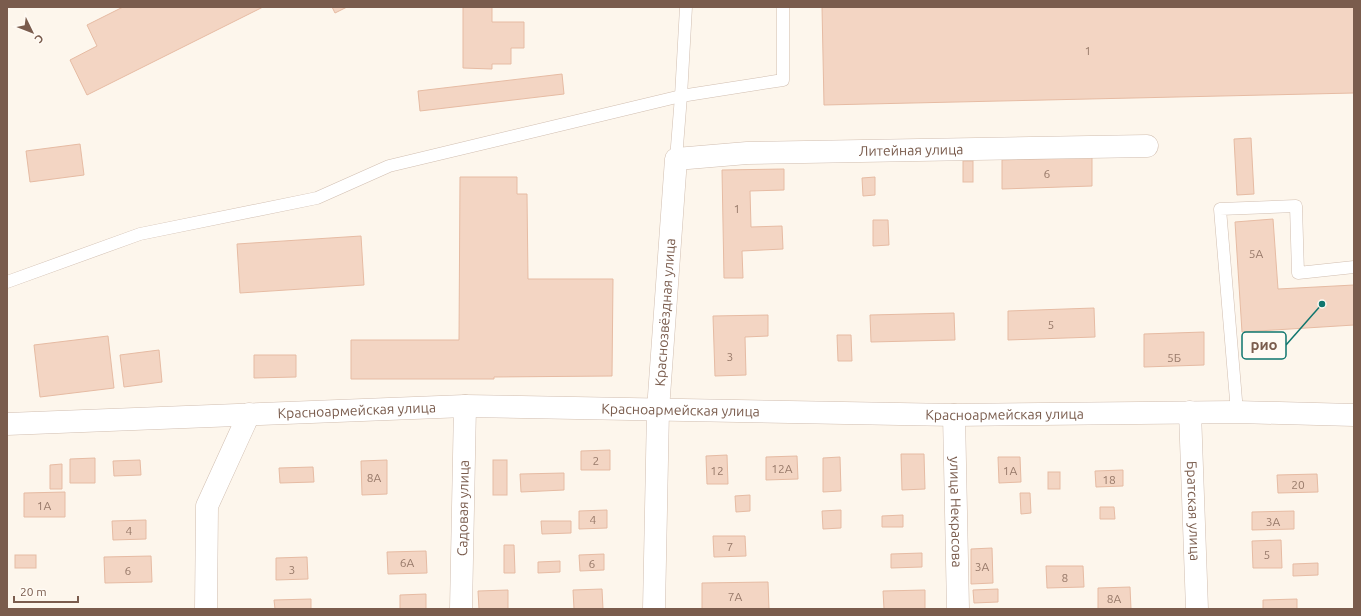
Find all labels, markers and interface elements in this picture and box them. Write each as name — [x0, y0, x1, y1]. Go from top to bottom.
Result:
north arrow — [12, 12, 52, 52]
text: С — [33, 32, 46, 45]
house number: 1 — [1085, 44, 1091, 57]
street label: Литейная улица — [859, 141, 964, 159]
house number: 6 — [1044, 167, 1051, 180]
house number: 1 — [734, 202, 740, 215]
street label: Краснозвёздная улица — [652, 238, 678, 387]
house number: 5А — [1249, 247, 1263, 260]
house number: 5 — [1048, 318, 1054, 331]
callout: рио — [1242, 332, 1286, 359]
text: рио — [1250, 336, 1278, 353]
house number: 3 — [727, 350, 733, 363]
house number: 5Б — [1167, 351, 1181, 364]
street label: Красноармейская улица — [277, 399, 436, 421]
street label: Красноармейская улица — [601, 401, 760, 419]
street label: Красноармейская улица — [925, 406, 1084, 423]
house number: 2 — [593, 454, 599, 467]
street label: улица Некрасова — [947, 456, 965, 568]
street label: Садовая улица — [454, 460, 472, 556]
street label: Братская улица — [1184, 461, 1203, 561]
house number: 12А — [771, 462, 793, 475]
house number: 12 — [710, 464, 724, 477]
house number: 1А — [1003, 464, 1017, 477]
house number: 8А — [367, 471, 381, 484]
house number: 18 — [1102, 473, 1116, 486]
house number: 20 — [1291, 478, 1305, 491]
house number: 1А — [37, 499, 51, 512]
house number: 4 — [590, 513, 597, 526]
house number: 3А — [1266, 515, 1280, 528]
house number: 4 — [126, 524, 133, 537]
house number: 7 — [727, 540, 733, 553]
house number: 5 — [1264, 548, 1270, 561]
house number: 6А — [400, 556, 414, 569]
house number: 6 — [589, 557, 596, 570]
house number: 3А — [975, 560, 989, 573]
house number: 3 — [289, 563, 295, 576]
house number: 6 — [125, 564, 132, 577]
house number: 8 — [1062, 571, 1069, 584]
scale bar — [14, 578, 78, 604]
text: 20 m — [20, 585, 47, 598]
house number: 7А — [728, 590, 742, 603]
house number: 8А — [1107, 592, 1121, 605]

